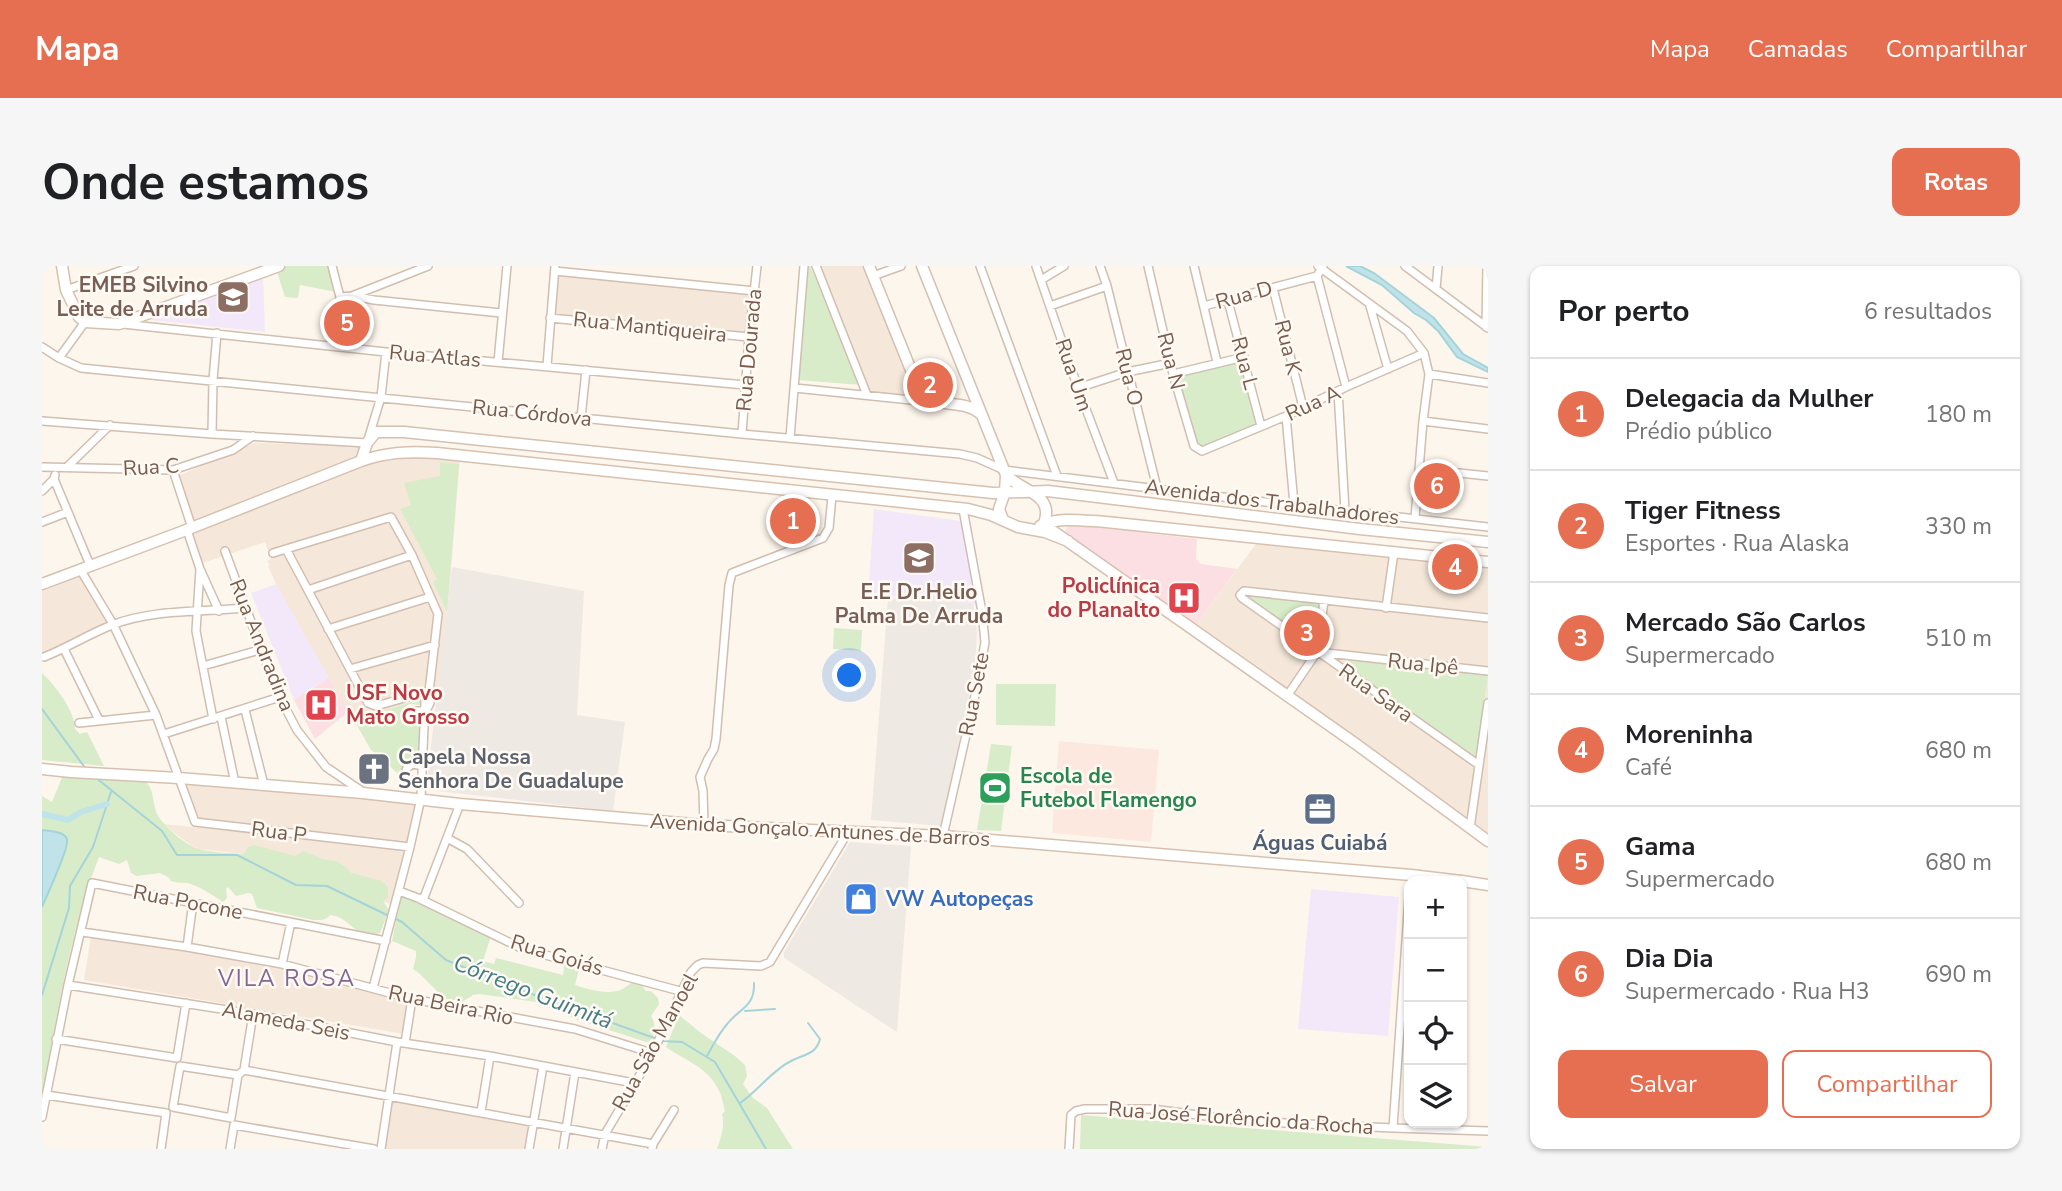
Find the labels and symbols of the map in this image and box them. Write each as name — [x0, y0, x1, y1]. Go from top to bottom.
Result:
place label: EMEB Silvino Leite de Arruda — [57, 271, 208, 323]
street label: Rua D — [1212, 274, 1276, 316]
school or university icon: EMEB Silvino Leite de Arruda — [214, 278, 252, 316]
street label: Rua Dourada — [730, 287, 768, 413]
pin: 5 — [324, 297, 370, 349]
street label: Rua Mantiqueira — [572, 305, 728, 349]
street label: Rua K — [1268, 317, 1309, 378]
street label: Rua N — [1150, 330, 1192, 392]
street label: Rua L — [1225, 333, 1266, 393]
street label: Rua Um — [1048, 335, 1100, 415]
street label: Rua Atlas — [388, 338, 482, 374]
street label: Rua O — [1108, 345, 1150, 409]
pin: 2 — [907, 359, 953, 411]
street label: Rua A — [1281, 378, 1345, 428]
street label: Rua Córdova — [471, 393, 593, 433]
street label: Rua C — [122, 452, 180, 482]
pin: 6 — [1414, 460, 1460, 512]
street label: Avenida dos Trabalhadores — [1143, 472, 1401, 532]
pin: 1 — [770, 495, 816, 547]
school or university icon: E.E Dr.Helio Palma De Arruda — [900, 539, 938, 577]
pin: 4 — [1432, 541, 1478, 593]
place label: Policlínica do Planalto — [1048, 572, 1160, 624]
street label: Rua Andradina — [223, 575, 301, 715]
place label: E.E Dr.Helio Palma De Arruda — [835, 578, 1003, 630]
hospital icon: Policlínica do Planalto — [1165, 579, 1203, 617]
pin: 3 — [1284, 607, 1330, 659]
street label: Rua Ipê — [1386, 646, 1460, 682]
street label: Rua Sete — [952, 650, 996, 738]
street label: Rua Sara — [1333, 657, 1419, 729]
your location — [832, 658, 866, 692]
place label: USF Novo Mato Grosso — [346, 679, 470, 731]
hospital icon: USF Novo Mato Grosso — [302, 686, 340, 724]
place label: Capela Nossa Senhora De Guadalupe — [398, 743, 624, 795]
church icon: Capela Nossa Senhora De Guadalupe — [355, 750, 393, 788]
place label: Escola de Futebol Flamengo — [1020, 762, 1197, 814]
sports icon: Escola de Futebol Flamengo — [976, 769, 1014, 807]
office icon: Águas Cuiabá — [1301, 790, 1339, 828]
street label: Avenida Gonçalo Antunes de Barros — [649, 807, 991, 853]
street label: Rua P — [250, 815, 308, 849]
place label: Águas Cuiabá — [1253, 829, 1387, 857]
street label: Rua Pocone — [131, 878, 245, 926]
shop icon: VW Autopeças — [842, 880, 880, 918]
place label: VW Autopeças — [885, 885, 1033, 913]
street label: Rua Goiás — [507, 928, 607, 982]
water label: Córrego Guimitá — [449, 947, 617, 1037]
district label: VILA ROSA — [217, 963, 356, 994]
street label: Rua São Manoel — [606, 967, 705, 1116]
street label: Rua Beira Rio — [386, 978, 516, 1032]
street label: Alameda Seis — [220, 995, 352, 1047]
street label: Rua José Florêncio da Rocha — [1107, 1095, 1375, 1141]

